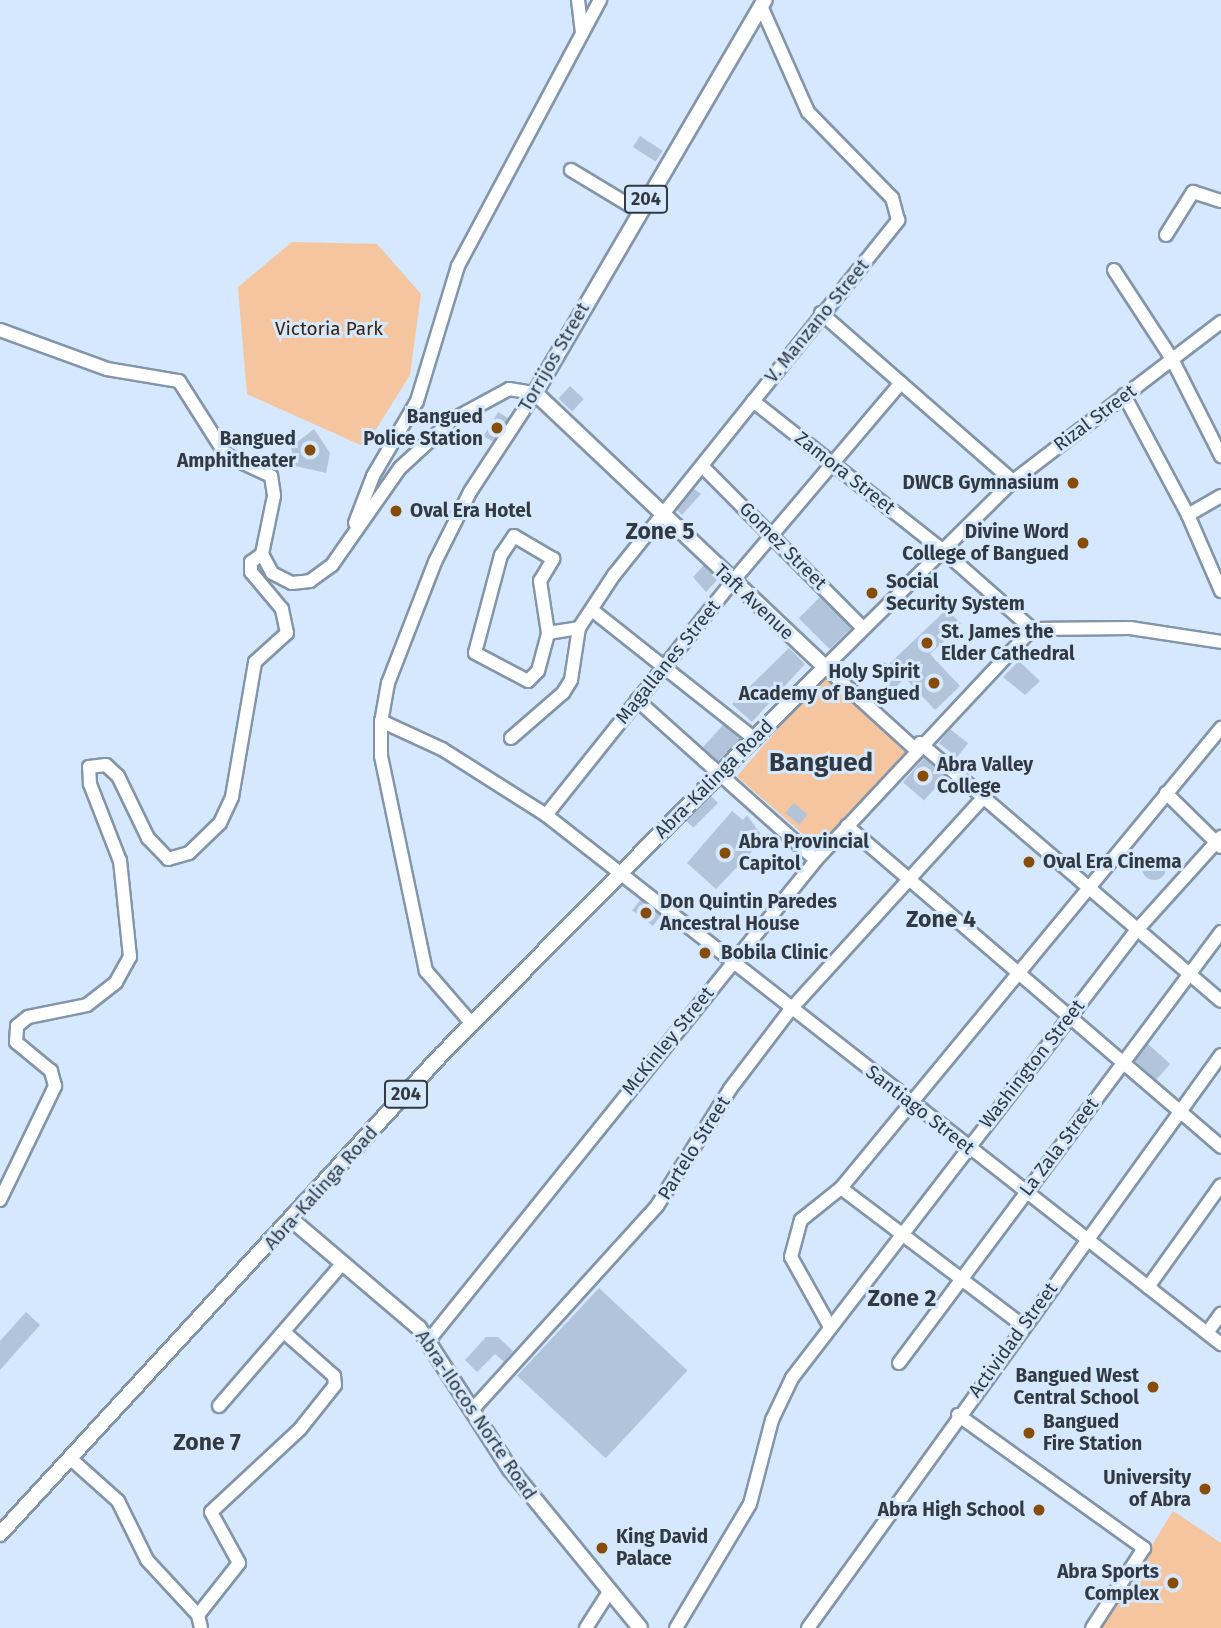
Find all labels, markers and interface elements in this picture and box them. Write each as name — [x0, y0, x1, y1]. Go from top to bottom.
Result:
road number: 204 — [623, 184, 669, 214]
street label: V. Manzano Street — [760, 255, 874, 387]
street label: Torrijos Street — [514, 299, 594, 415]
park label: Victoria Park — [275, 318, 383, 340]
street label: Rizal Street — [1049, 380, 1141, 456]
place label: Bangued Police Station — [363, 406, 483, 450]
marker: Bangued Police Station — [489, 420, 505, 436]
street label: Zamora Street — [790, 427, 900, 519]
place label: Bangued Amphitheater — [177, 428, 296, 472]
marker: Bangued Amphitheater — [302, 442, 318, 458]
place label: DWCB Gymnasium — [903, 472, 1059, 494]
marker: DWCB Gymnasium — [1065, 475, 1081, 491]
street label: Gomez Street — [734, 497, 832, 595]
place label: Oval Era Hotel — [410, 500, 531, 522]
marker: Oval Era Hotel — [388, 503, 404, 519]
district label: Zone 5 — [625, 517, 695, 545]
place label: Divine Word College of Bangued — [902, 521, 1069, 565]
marker: Divine Word College of Bangued — [1075, 535, 1091, 551]
street label: Taft Avenue — [709, 559, 799, 645]
place label: Social Security System — [886, 571, 1025, 615]
marker: Social Security System — [864, 585, 880, 601]
street label: Magallanes Street — [611, 595, 725, 729]
place label: St. James the Elder Cathedral — [941, 621, 1075, 665]
marker: St. James the Elder Cathedral — [919, 635, 935, 651]
place label: Holy Spirit Academy of Bangued — [739, 661, 920, 705]
marker: Holy Spirit Academy of Bangued — [926, 675, 942, 691]
street label: Abra-Kalinga Road — [650, 715, 778, 843]
district label: Bangued — [769, 747, 873, 779]
place label: Abra Valley College — [937, 754, 1033, 798]
marker: Abra Valley College — [915, 768, 931, 784]
place label: Abra Provincial Capitol — [739, 831, 869, 875]
marker: Abra Provincial Capitol — [717, 845, 733, 861]
place label: Oval Era Cinema — [1043, 851, 1182, 873]
marker: Oval Era Cinema — [1021, 854, 1037, 870]
place label: Don Quintin Paredes Ancestral House — [660, 891, 837, 935]
marker: Don Quintin Paredes Ancestral House — [638, 905, 654, 921]
district label: Zone 4 — [906, 905, 976, 933]
place label: Bobila Clinic — [721, 942, 828, 964]
marker: Bobila Clinic — [695, 943, 715, 963]
street label: McKinley Street — [617, 982, 719, 1100]
street label: Washington Street — [975, 995, 1089, 1133]
street label: Santiago Street — [861, 1061, 979, 1159]
road number: 204 — [383, 1079, 429, 1108]
street label: Partelo Street — [653, 1092, 735, 1204]
street label: La Zala Street — [1015, 1093, 1103, 1201]
street label: Abra-Kalinga Road — [259, 1121, 383, 1255]
street label: Actividad Street — [964, 1278, 1062, 1402]
district label: Zone 2 — [868, 1284, 936, 1312]
street label: Abra-Ilocos Norte Road — [411, 1326, 541, 1504]
place label: Bangued West Central School — [1014, 1365, 1139, 1409]
marker: Bangued West Central School — [1145, 1379, 1161, 1395]
place label: Bangued Fire Station — [1043, 1411, 1142, 1455]
marker: Bangued Fire Station — [1021, 1425, 1037, 1441]
district label: Zone 7 — [173, 1428, 241, 1456]
place label: University of Abra — [1103, 1467, 1191, 1511]
marker: University of Abra — [1197, 1481, 1213, 1497]
place label: Abra High School — [878, 1499, 1025, 1521]
marker: Abra High School — [1031, 1502, 1047, 1518]
place label: King David Palace — [616, 1526, 708, 1570]
marker: King David Palace — [594, 1540, 610, 1556]
place label: Abra Sports Complex — [1057, 1561, 1159, 1605]
marker: Abra Sports Complex — [1165, 1575, 1181, 1591]

